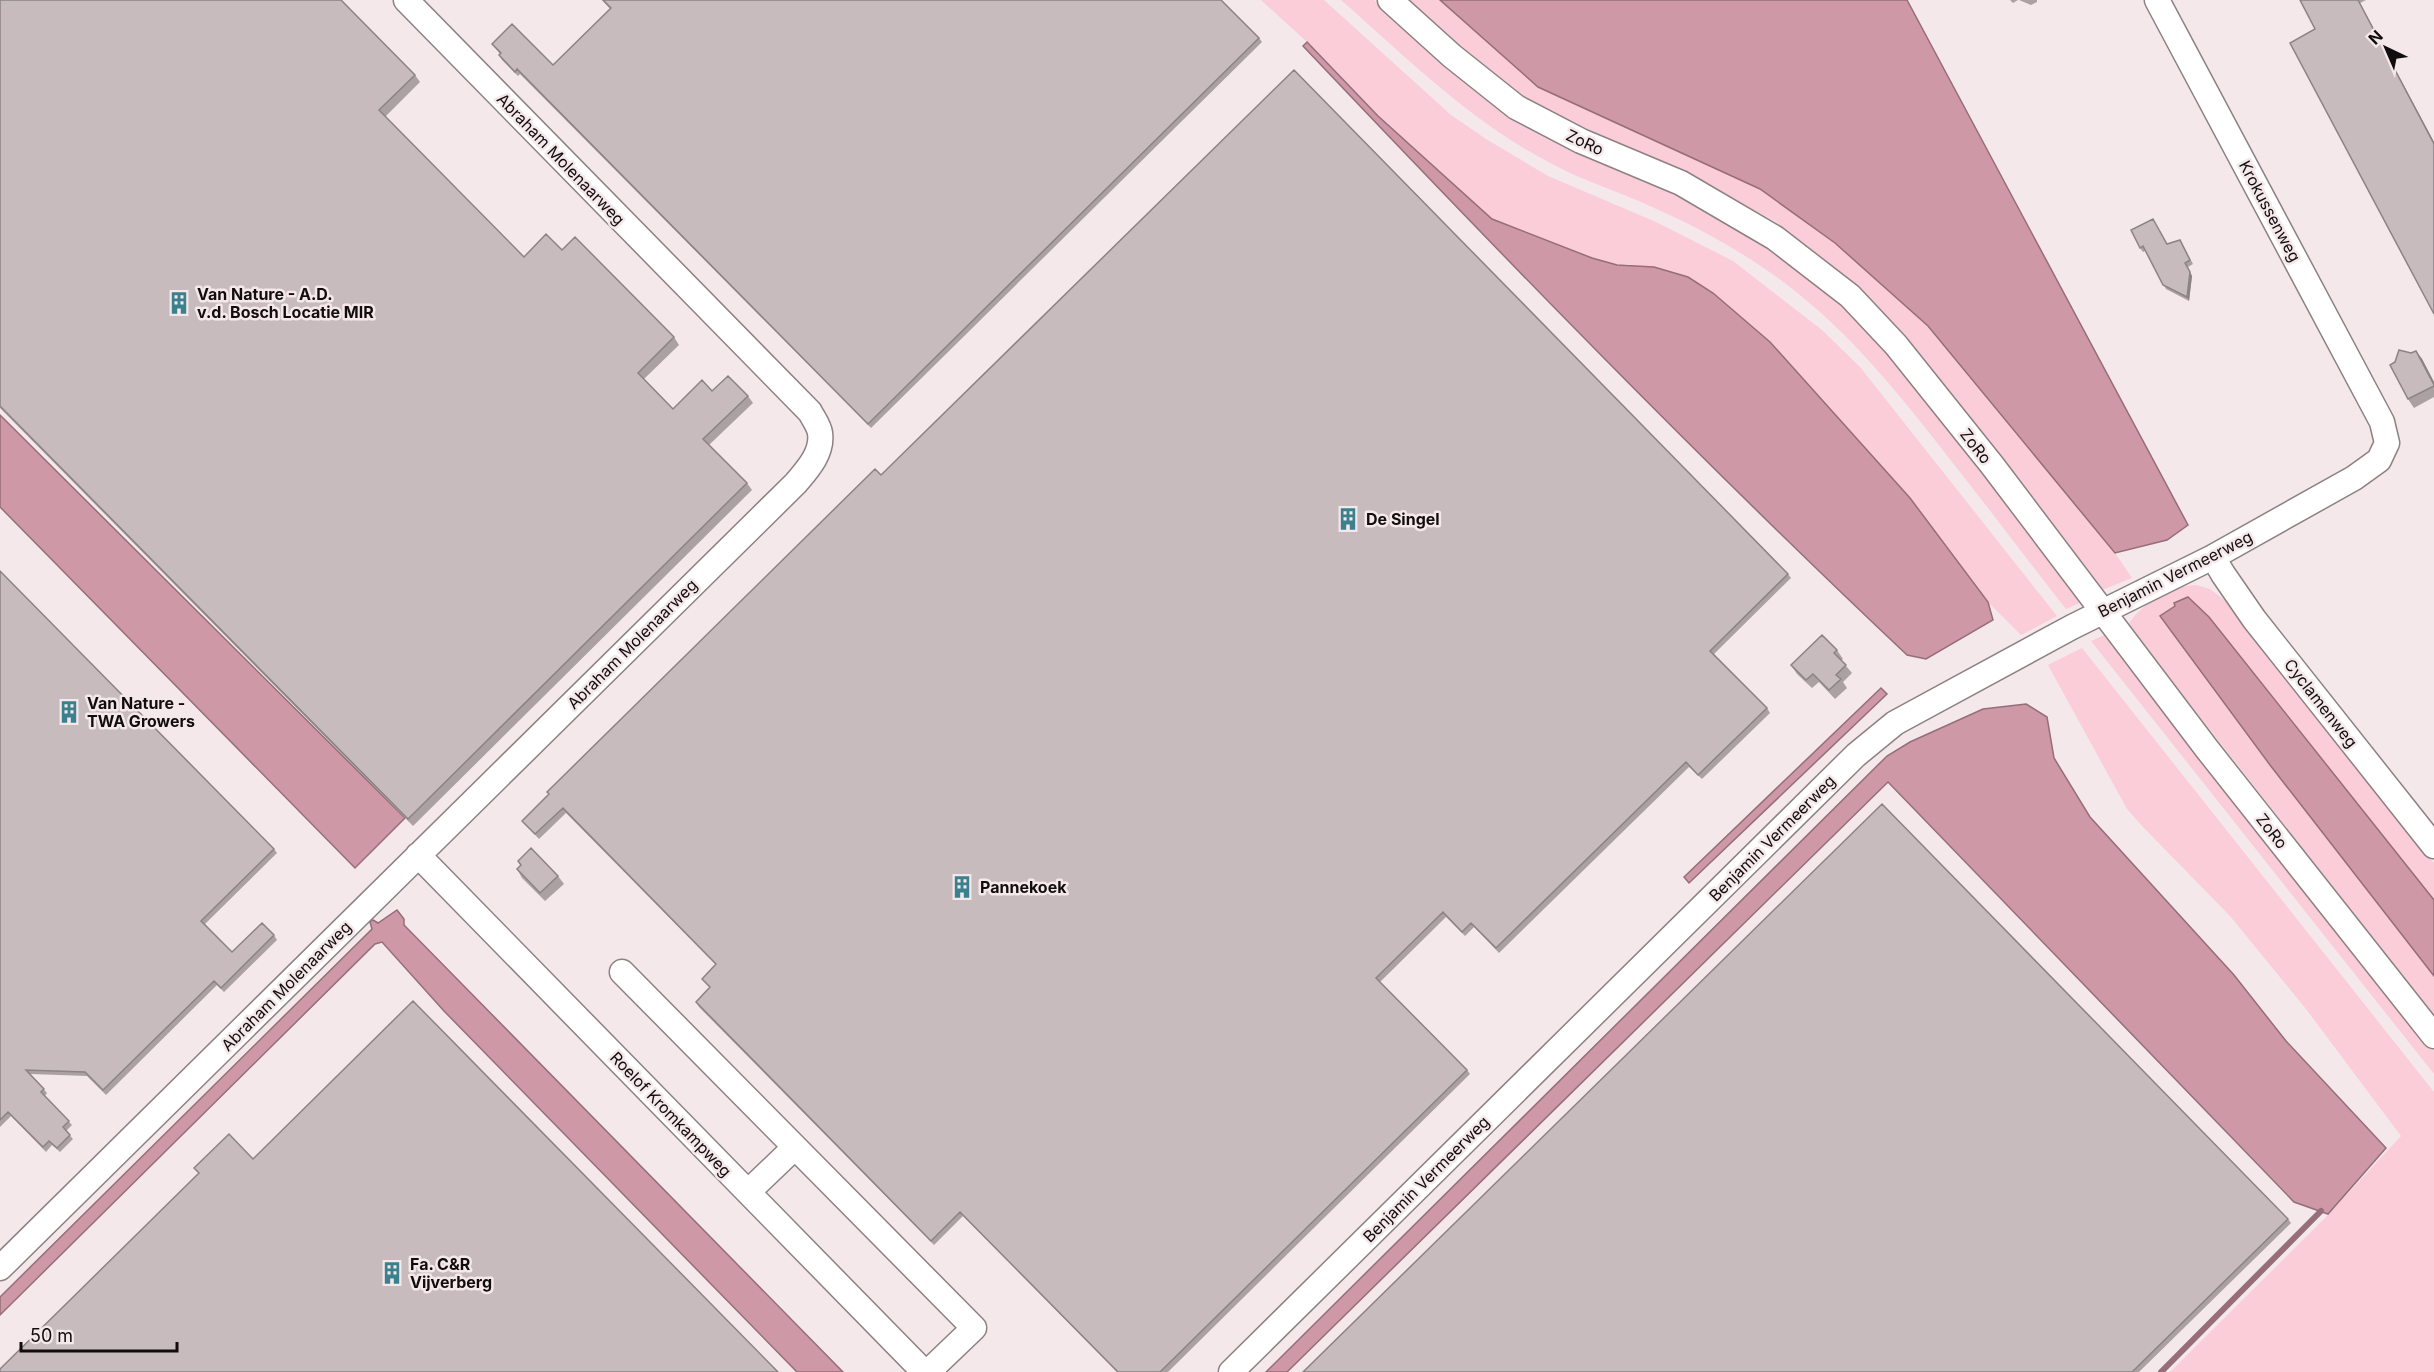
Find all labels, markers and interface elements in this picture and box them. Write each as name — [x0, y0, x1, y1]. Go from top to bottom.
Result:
north arrow — [2356, 18, 2416, 78]
text: N — [2364, 26, 2387, 49]
street label: Abraham Molenaarweg — [493, 89, 629, 229]
street label: ZoRo — [1563, 125, 1607, 159]
street label: Krokussenweg — [2235, 157, 2305, 265]
place label: Van Nature - A.D. v.d. Bosch Locatie MIR — [197, 284, 374, 322]
building icon: Van Nature - A.D. v.d. Bosch Locatie MIR — [166, 290, 192, 316]
street label: ZoRo — [1956, 424, 1996, 468]
building icon: De Singel — [1335, 506, 1361, 532]
place label: De Singel — [1366, 509, 1440, 529]
street label: Benjamin Vermeerweg — [2094, 526, 2256, 622]
street label: Abraham Molenaarweg — [563, 575, 701, 713]
street label: Cyclamenweg — [2280, 655, 2362, 751]
place label: Van Nature - TWA Growers — [87, 693, 195, 731]
building icon: Van Nature - TWA Growers — [56, 699, 82, 725]
street label: Benjamin Vermeerweg — [1705, 771, 1839, 905]
street label: ZoRo — [2252, 809, 2292, 853]
building icon: Pannekoek — [949, 874, 975, 900]
place label: Pannekoek — [980, 877, 1067, 897]
street label: Abraham Molenaarweg — [217, 917, 355, 1055]
street label: Roelof Kromkampweg — [606, 1047, 736, 1181]
street label: Benjamin Vermeerweg — [1359, 1112, 1493, 1246]
place label: Fa. C&R Vijverberg — [410, 1254, 492, 1292]
building icon: Fa. C&R Vijverberg — [379, 1260, 405, 1286]
scale bar — [21, 1315, 177, 1353]
text: 50 m — [30, 1325, 73, 1346]

